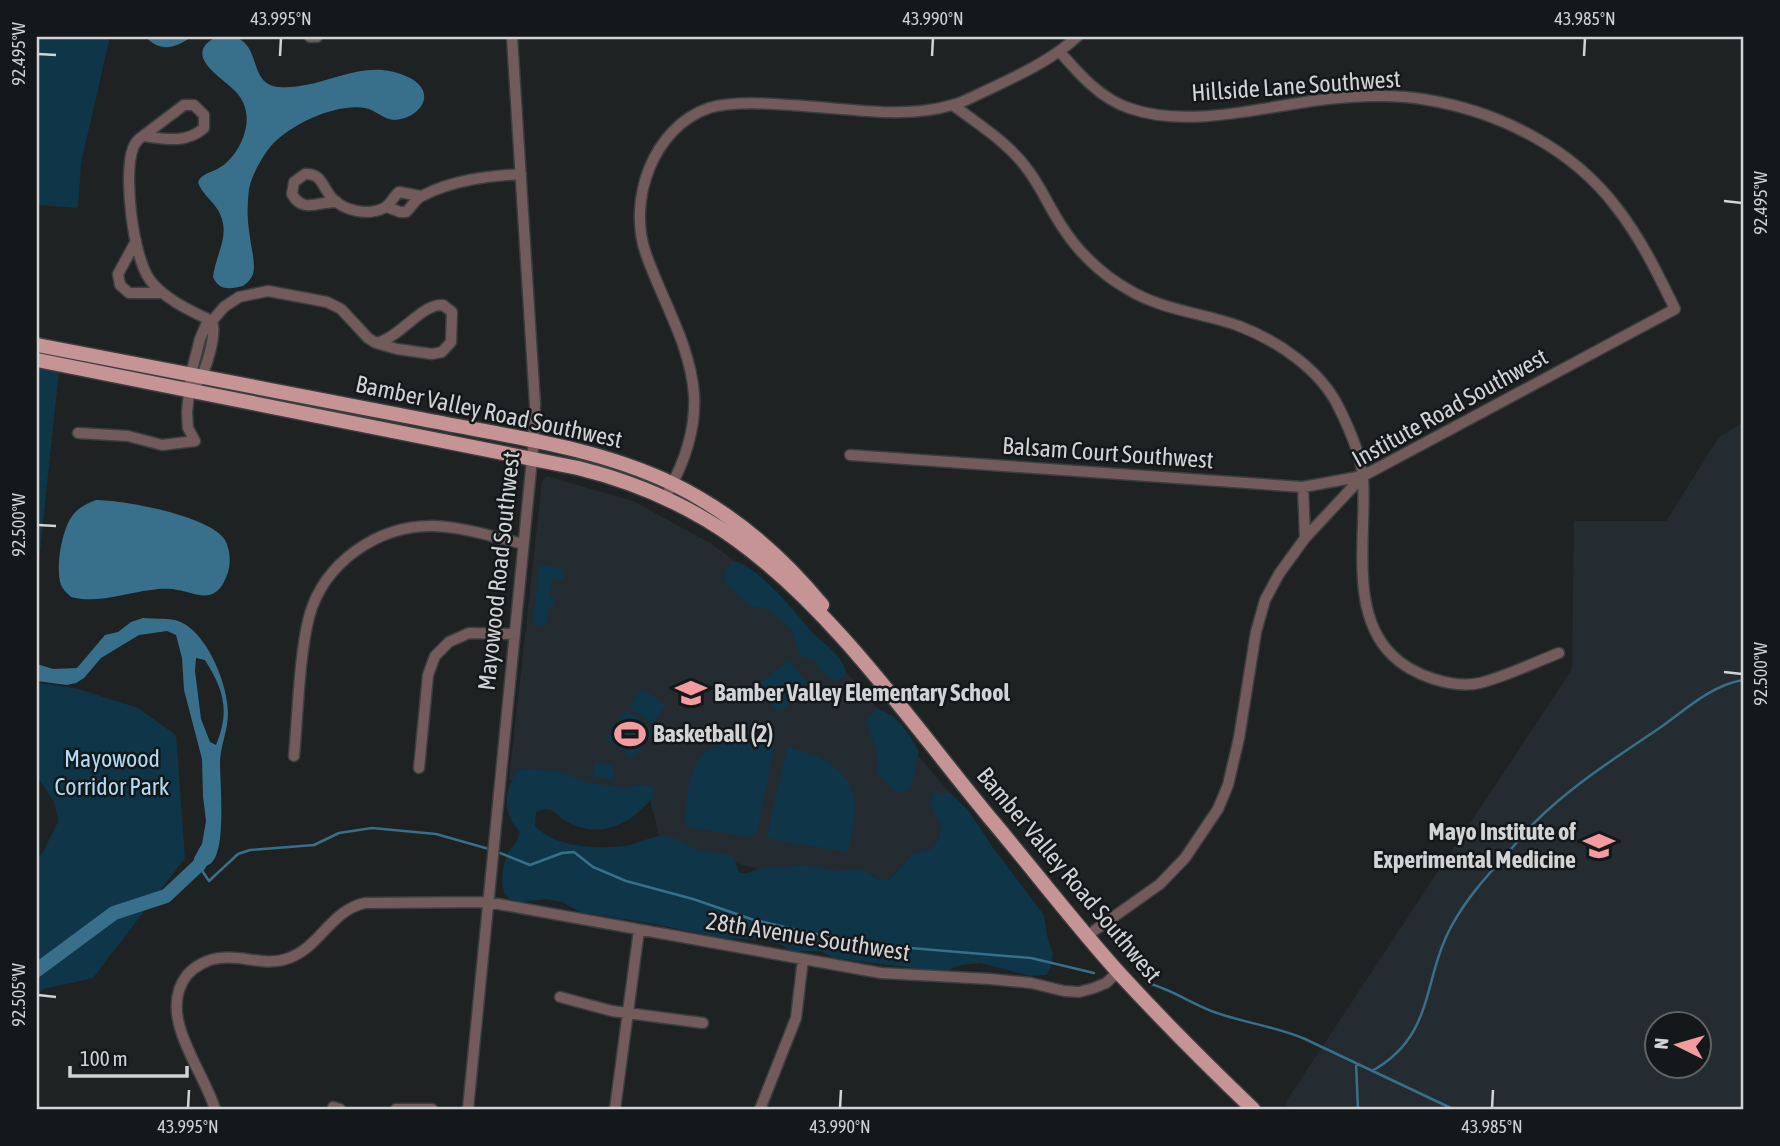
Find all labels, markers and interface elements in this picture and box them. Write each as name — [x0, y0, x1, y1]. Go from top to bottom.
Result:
text: 43.995°N — [250, 8, 312, 29]
text: 43.990°N — [902, 8, 964, 29]
text: 43.985°N — [1554, 8, 1616, 29]
text: 92.495°W — [8, 22, 29, 86]
street label: Hillside Lane Southwest — [1190, 65, 1402, 106]
text: 92.495°W — [1750, 171, 1771, 235]
street label: Institute Road Southwest — [1347, 343, 1552, 472]
street label: Bamber Valley Road Southwest — [353, 370, 625, 453]
street label: Balsam Court Southwest — [1002, 432, 1215, 473]
street label: Mayowood Road Southwest — [473, 450, 524, 692]
text: 92.500°W — [8, 493, 29, 557]
text: 92.500°W — [1750, 642, 1771, 706]
school or university icon: Bamber Valley Elementary School — [674, 676, 708, 710]
place label: Bamber Valley Elementary School — [714, 679, 1011, 706]
sports icon: Basketball (2) — [613, 717, 647, 751]
place label: Basketball (2) — [653, 720, 773, 747]
park label: Mayowood Corridor Park — [55, 745, 170, 800]
street label: Bamber Valley Road Southwest — [972, 762, 1167, 988]
place label: Mayo Institute of Experimental Medicine — [1373, 818, 1576, 873]
school or university icon: Mayo Institute of Experimental Medicine — [1582, 829, 1616, 863]
street label: 28th Avenue Southwest — [704, 907, 912, 966]
text: 92.505°W — [8, 963, 29, 1027]
north arrow — [1644, 1010, 1714, 1080]
scale bar — [70, 1034, 187, 1078]
text: N — [1650, 1037, 1673, 1050]
text: 100 m — [80, 1046, 128, 1070]
text: 43.995°N — [157, 1116, 219, 1137]
text: 43.990°N — [809, 1116, 871, 1137]
text: 43.985°N — [1461, 1116, 1523, 1137]

